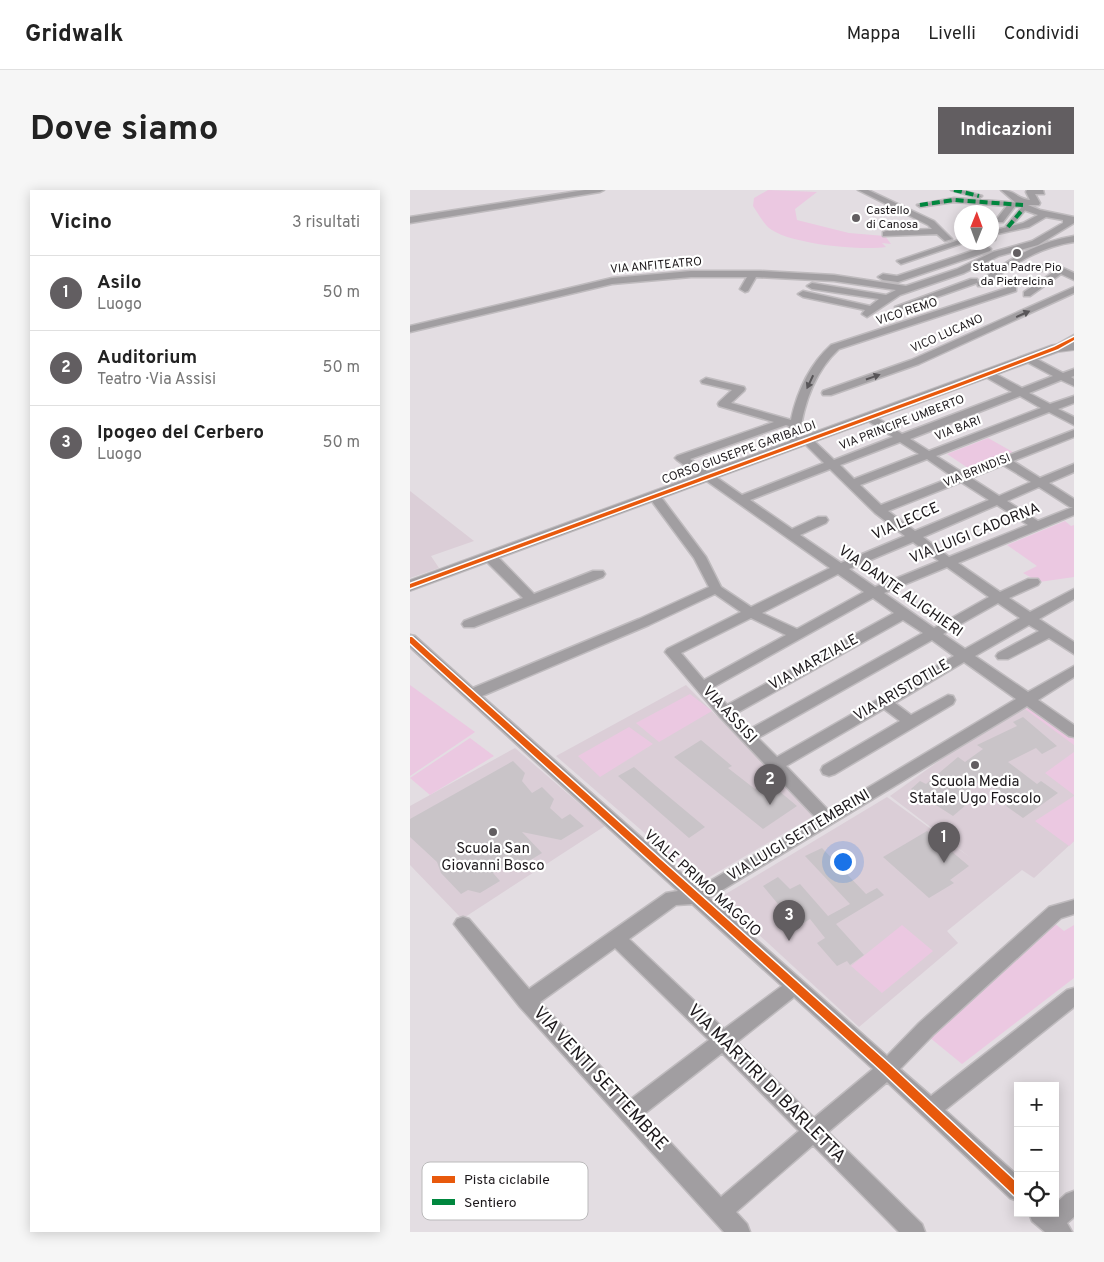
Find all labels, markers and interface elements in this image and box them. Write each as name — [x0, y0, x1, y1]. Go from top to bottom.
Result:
text: Gridwalk — [25, 20, 123, 50]
text: Mappa — [847, 23, 900, 46]
text: Livelli — [928, 23, 976, 46]
text: Condividi — [1004, 23, 1079, 46]
button: Indicazioni — [938, 107, 1074, 154]
text: Dove siamo — [30, 108, 219, 152]
place label: Castello di Canosa — [866, 203, 918, 233]
north arrow — [954, 205, 999, 250]
text: Vicino — [50, 209, 112, 236]
marker: Castello di Canosa — [850, 212, 862, 224]
text: 3 risultati — [292, 213, 360, 233]
marker: Statua Padre Pio da Pietrelcina — [1011, 247, 1023, 259]
street label: VIA ANFITEATRO — [609, 254, 703, 278]
place label: Statua Padre Pio da Pietrelcina — [972, 260, 1062, 290]
text: Asilo — [97, 271, 142, 295]
text: 1 — [63, 283, 69, 303]
text: 50 m — [323, 283, 360, 303]
text: Luogo — [97, 295, 142, 315]
street label: VICO REMO — [874, 295, 940, 329]
one-way arrow — [1016, 310, 1030, 318]
street label: VICO LUCANO — [908, 311, 986, 357]
text: Auditorium — [97, 346, 197, 370]
text: 2 — [61, 358, 71, 378]
text: 50 m — [323, 358, 360, 378]
text: Teatro · Via Assisi — [97, 370, 216, 390]
one-way arrow — [866, 373, 881, 380]
one-way arrow — [806, 375, 814, 389]
street label: VIA PRINCIPE UMBERTO — [837, 392, 967, 454]
street label: VIA BARI — [933, 413, 983, 445]
street label: CORSO GIUSEPPE GARIBALDI — [660, 418, 818, 488]
text: Ipogeo del Cerbero — [97, 421, 264, 445]
text: 3 — [61, 433, 71, 453]
text: 50 m — [323, 433, 360, 453]
text: Luogo — [97, 445, 142, 465]
street label: VIA BRINDISI — [941, 450, 1013, 492]
street label: VIA LECCE — [869, 499, 943, 545]
street label: VIA LUIGI CADORNA — [907, 499, 1043, 569]
street label: VIA DANTE ALIGHIERI — [834, 542, 966, 642]
street label: VIA MARZIALE — [766, 631, 862, 695]
street label: VIA ARISTOTILE — [851, 656, 953, 726]
street label: VIA ASSISI — [698, 682, 760, 748]
marker: Scuola Media Statale Ugo Foscolo — [969, 759, 981, 771]
pin: 2 — [754, 764, 786, 805]
place label: Scuola Media Statale Ugo Foscolo — [909, 773, 1041, 809]
street label: VIA LUIGI SETTEMBRINI — [724, 786, 874, 886]
pin: 1 — [928, 822, 960, 863]
marker: Scuola San Giovanni Bosco — [487, 826, 499, 838]
street label: VIALE PRIMO MAGGIO — [639, 826, 765, 942]
place label: Scuola San Giovanni Bosco — [441, 840, 545, 876]
your location — [830, 849, 856, 875]
pin: 3 — [773, 900, 805, 941]
street label: VIA MARTIRI DI BARLETTA — [682, 1000, 850, 1168]
street label: VIA VENTI SETTEMBRE — [527, 1002, 673, 1156]
map controls — [1014, 1082, 1059, 1217]
button: + — [1014, 1082, 1059, 1127]
button: − — [1014, 1127, 1059, 1172]
legend — [422, 1162, 588, 1220]
text: Pista ciclabile — [464, 1172, 550, 1189]
button: locate — [1014, 1172, 1059, 1217]
text: Sentiero — [464, 1195, 517, 1212]

